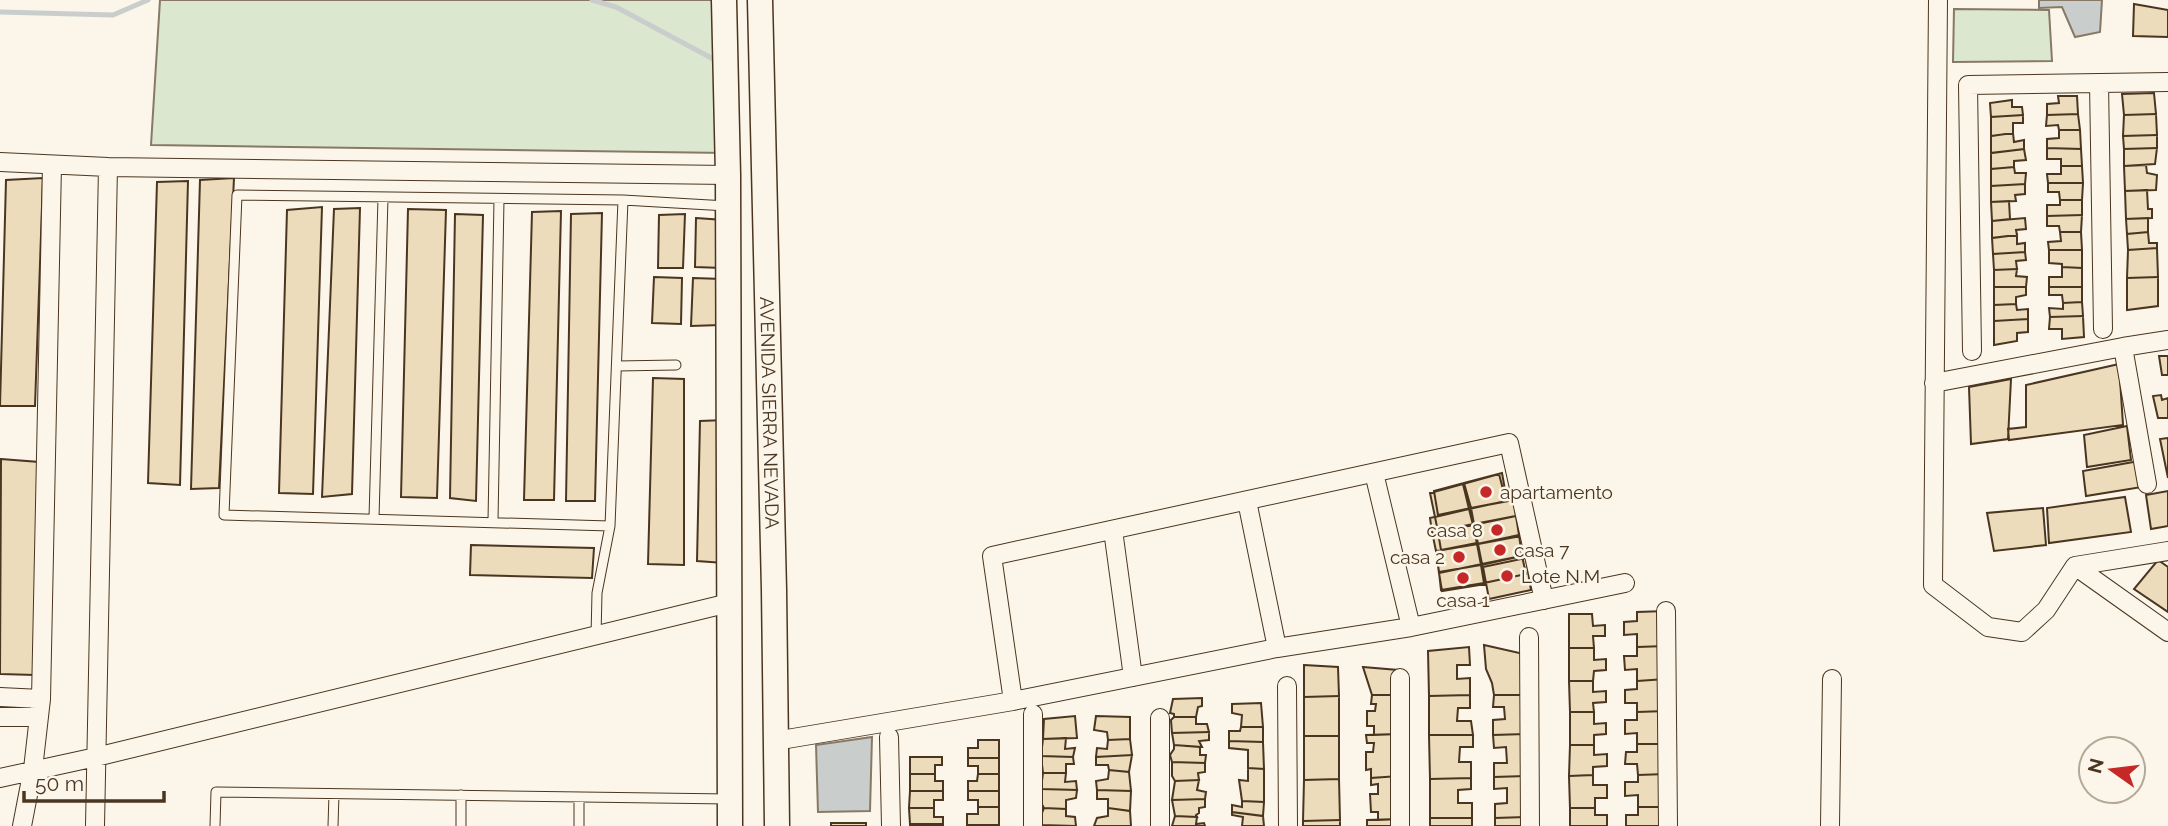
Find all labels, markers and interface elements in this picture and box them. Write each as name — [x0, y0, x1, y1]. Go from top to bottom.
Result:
street label: AVENIDA SIERRA NEVADA — [756, 296, 784, 530]
place label: apartamento — [1500, 481, 1613, 503]
marker: apartamento — [1478, 484, 1494, 500]
place label: casa 8 — [1427, 519, 1483, 541]
marker: casa 8 — [1489, 522, 1505, 538]
place label: casa 7 — [1514, 539, 1569, 561]
marker: casa 7 — [1492, 542, 1508, 558]
place label: casa 2 — [1390, 546, 1445, 568]
marker: casa 2 — [1451, 549, 1467, 565]
place label: Lote N.M — [1521, 565, 1600, 587]
marker: Lote N.M — [1499, 568, 1515, 584]
marker: casa 1 — [1455, 570, 1471, 586]
place label: casa 1 — [1436, 589, 1490, 611]
north arrow — [2077, 735, 2147, 805]
text: N — [2083, 756, 2108, 776]
scale bar — [24, 760, 164, 804]
text: 50 m — [35, 771, 84, 796]

